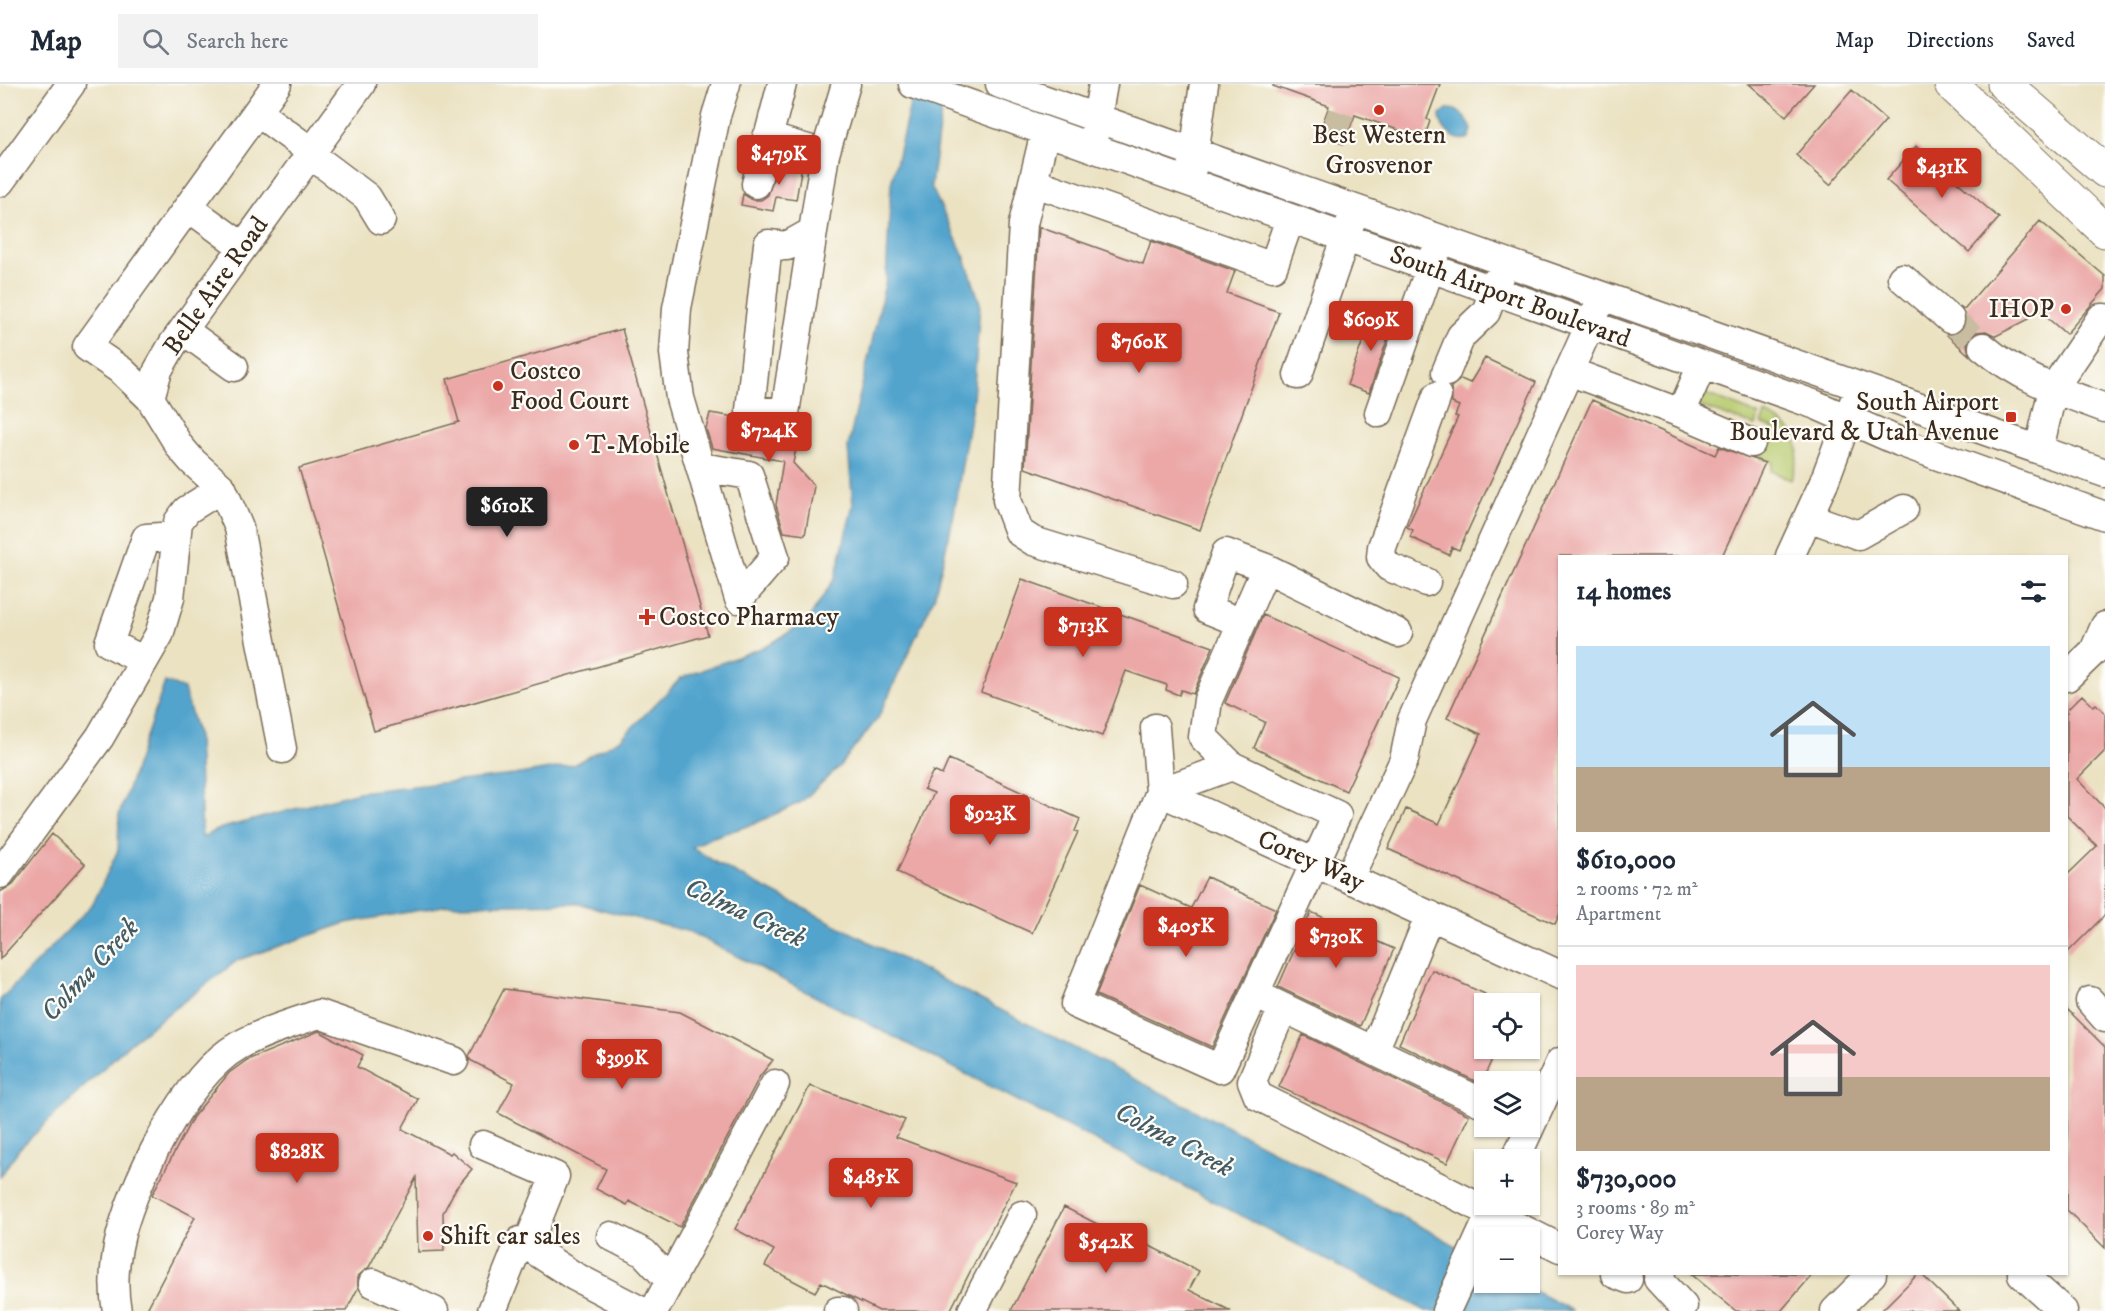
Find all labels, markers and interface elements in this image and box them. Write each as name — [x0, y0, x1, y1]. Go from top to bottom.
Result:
search box — [118, 14, 538, 68]
text: Map — [30, 24, 82, 59]
icon: search — [139, 25, 172, 58]
text: Search here — [187, 28, 288, 55]
text: Map — [1835, 28, 1874, 54]
text: Directions — [1907, 28, 1994, 54]
text: Saved — [2027, 28, 2075, 54]
marker: Best Western Grosvenor — [1372, 103, 1386, 117]
place label: Best Western Grosvenor — [1312, 119, 1446, 182]
pin: $479K — [737, 135, 821, 186]
text: $479K — [751, 142, 807, 167]
pin: $431K — [1900, 148, 1984, 199]
text: $431K — [1916, 155, 1968, 180]
street label: Belle Aire Road — [156, 210, 276, 362]
street label: South Airport Boulevard — [1385, 238, 1635, 356]
place label: IHOP — [1989, 293, 2054, 326]
pin: $609K — [1329, 301, 1413, 352]
marker: IHOP — [2059, 302, 2073, 316]
text: $609K — [1343, 308, 1399, 333]
pin: $760K — [1097, 323, 1181, 374]
text: $760K — [1111, 330, 1167, 355]
place label: Costco Food Court — [510, 355, 629, 418]
marker: Costco Food Court — [491, 379, 505, 393]
place label: South Airport Boulevard & Utah Avenue — [1730, 386, 1999, 449]
marker: South Airport Boulevard & Utah Avenue — [2004, 410, 2018, 424]
pin: $724K — [727, 412, 811, 463]
text: $724K — [741, 419, 797, 444]
place label: T-Mobile — [586, 429, 690, 462]
marker: T-Mobile — [567, 438, 581, 452]
pin: $610K — [465, 487, 549, 538]
text: $610K — [480, 494, 534, 519]
text: 14 homes — [1576, 575, 1671, 608]
icon: filters — [2017, 575, 2050, 608]
place label: Costco Pharmacy — [659, 601, 840, 634]
pin: $713K — [1041, 607, 1125, 658]
marker: Costco Pharmacy — [640, 610, 654, 624]
text: $713K — [1058, 614, 1108, 639]
icon: home — [1759, 685, 1867, 793]
pin: $923K — [948, 795, 1032, 846]
text: $923K — [964, 802, 1016, 827]
street label: Corey Way — [1252, 823, 1370, 899]
text: $610,000 — [1576, 844, 1676, 877]
water label: Colma Creek — [679, 870, 811, 956]
text: 2 rooms · 72 m² — [1576, 877, 1698, 902]
text: Apartment — [1576, 902, 1661, 927]
pin: $405K — [1144, 907, 1228, 958]
water label: Colma Creek — [33, 911, 147, 1029]
text: $405K — [1157, 914, 1215, 939]
pin: $730K — [1294, 918, 1378, 969]
text: $730K — [1309, 925, 1363, 950]
map controls — [1474, 993, 1540, 1293]
button: locate — [1474, 993, 1540, 1059]
icon: home — [1759, 1004, 1867, 1112]
pin: $399K — [580, 1039, 664, 1090]
text: $399K — [596, 1046, 648, 1071]
button: layers — [1474, 1071, 1540, 1137]
water label: Colma Creek — [1109, 1095, 1240, 1186]
pin: $828K — [255, 1133, 339, 1184]
text: $828K — [270, 1140, 324, 1165]
button: + — [1474, 1149, 1540, 1215]
pin: $485K — [829, 1158, 913, 1209]
text: $730,000 — [1576, 1163, 1677, 1196]
text: $485K — [843, 1165, 899, 1190]
text: 3 rooms · 89 m² — [1576, 1196, 1695, 1221]
place label: Shift car sales — [440, 1220, 581, 1253]
text: Corey Way — [1576, 1221, 1663, 1246]
pin: $542K — [1064, 1223, 1148, 1274]
button: − — [1474, 1227, 1540, 1293]
marker: Shift car sales — [421, 1229, 435, 1243]
text: $542K — [1078, 1230, 1134, 1255]

